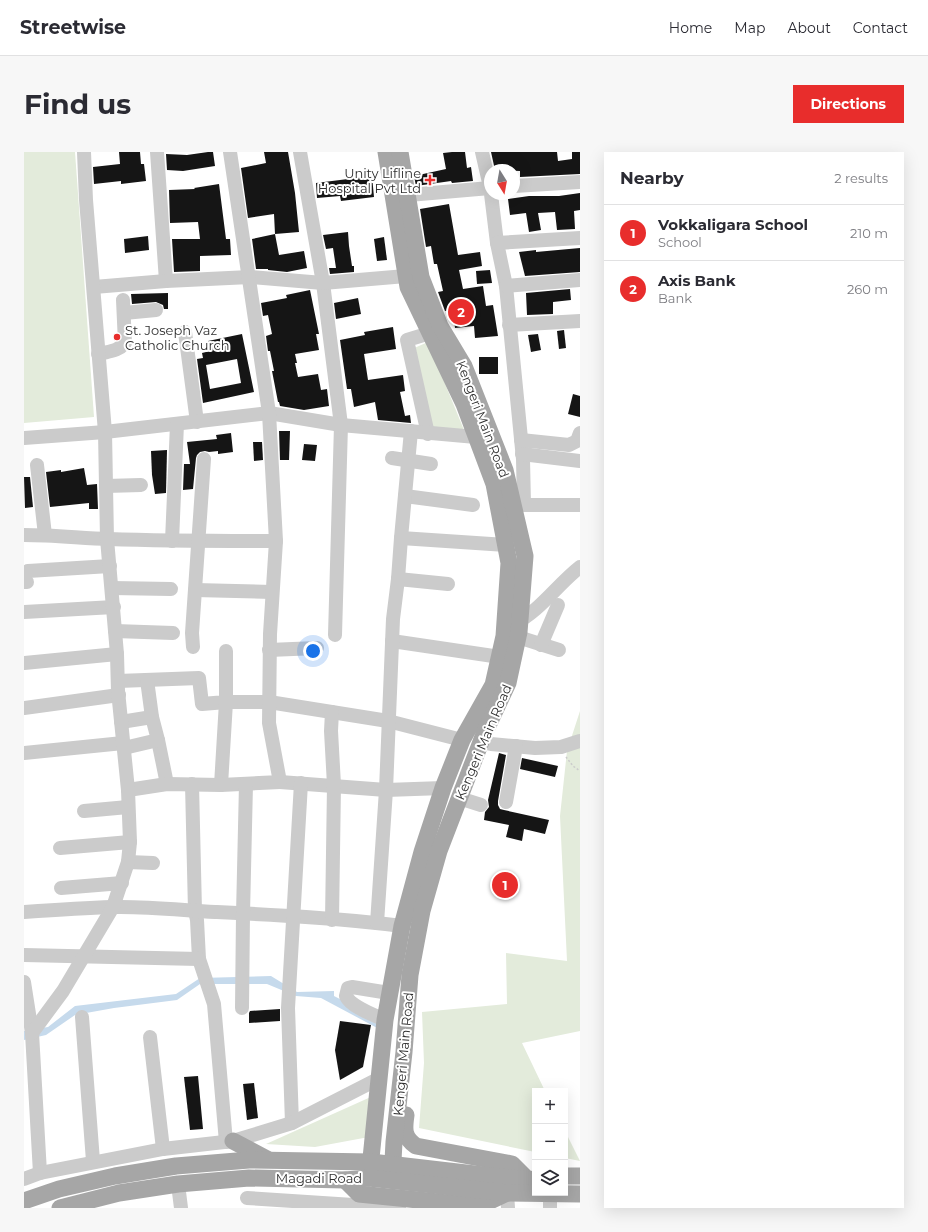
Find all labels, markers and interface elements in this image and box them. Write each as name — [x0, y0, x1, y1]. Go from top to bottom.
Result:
text: Streetwise — [20, 16, 126, 39]
text: Home — [669, 19, 712, 37]
text: Map — [734, 19, 765, 37]
text: About — [787, 19, 831, 37]
text: Contact — [853, 19, 908, 37]
button: Directions — [793, 85, 904, 123]
text: Find us — [24, 87, 131, 121]
north arrow — [484, 164, 520, 200]
place label: Unity Lifline Hospital Pvt Ltd — [318, 165, 421, 196]
text: Nearby — [620, 168, 684, 188]
text: 2 results — [834, 170, 888, 186]
marker: Unity Lifline Hospital Pvt Ltd — [424, 174, 436, 186]
text: Vokkaligara School — [658, 215, 808, 234]
text: 1 — [630, 225, 636, 241]
text: 210 m — [850, 225, 888, 241]
text: School — [658, 234, 702, 250]
text: Axis Bank — [658, 271, 736, 290]
text: 2 — [629, 281, 637, 297]
text: 260 m — [847, 281, 888, 297]
text: Bank — [658, 290, 692, 306]
pin: 2 — [448, 297, 474, 327]
place label: St. Joseph Vaz Catholic Church — [125, 322, 230, 353]
marker: St. Joseph Vaz Catholic Church — [112, 332, 122, 342]
street label: Kengeri Main Road — [453, 358, 513, 480]
your location — [303, 641, 323, 661]
street label: Kengeri Main Road — [451, 682, 515, 802]
pin: 1 — [492, 870, 518, 900]
street label: Kengeri Main Road — [390, 991, 416, 1117]
map controls — [532, 1088, 568, 1196]
button: + — [532, 1088, 568, 1124]
button: − — [532, 1124, 568, 1160]
button: layers — [532, 1160, 568, 1196]
street label: Magadi Road — [276, 1170, 362, 1186]

